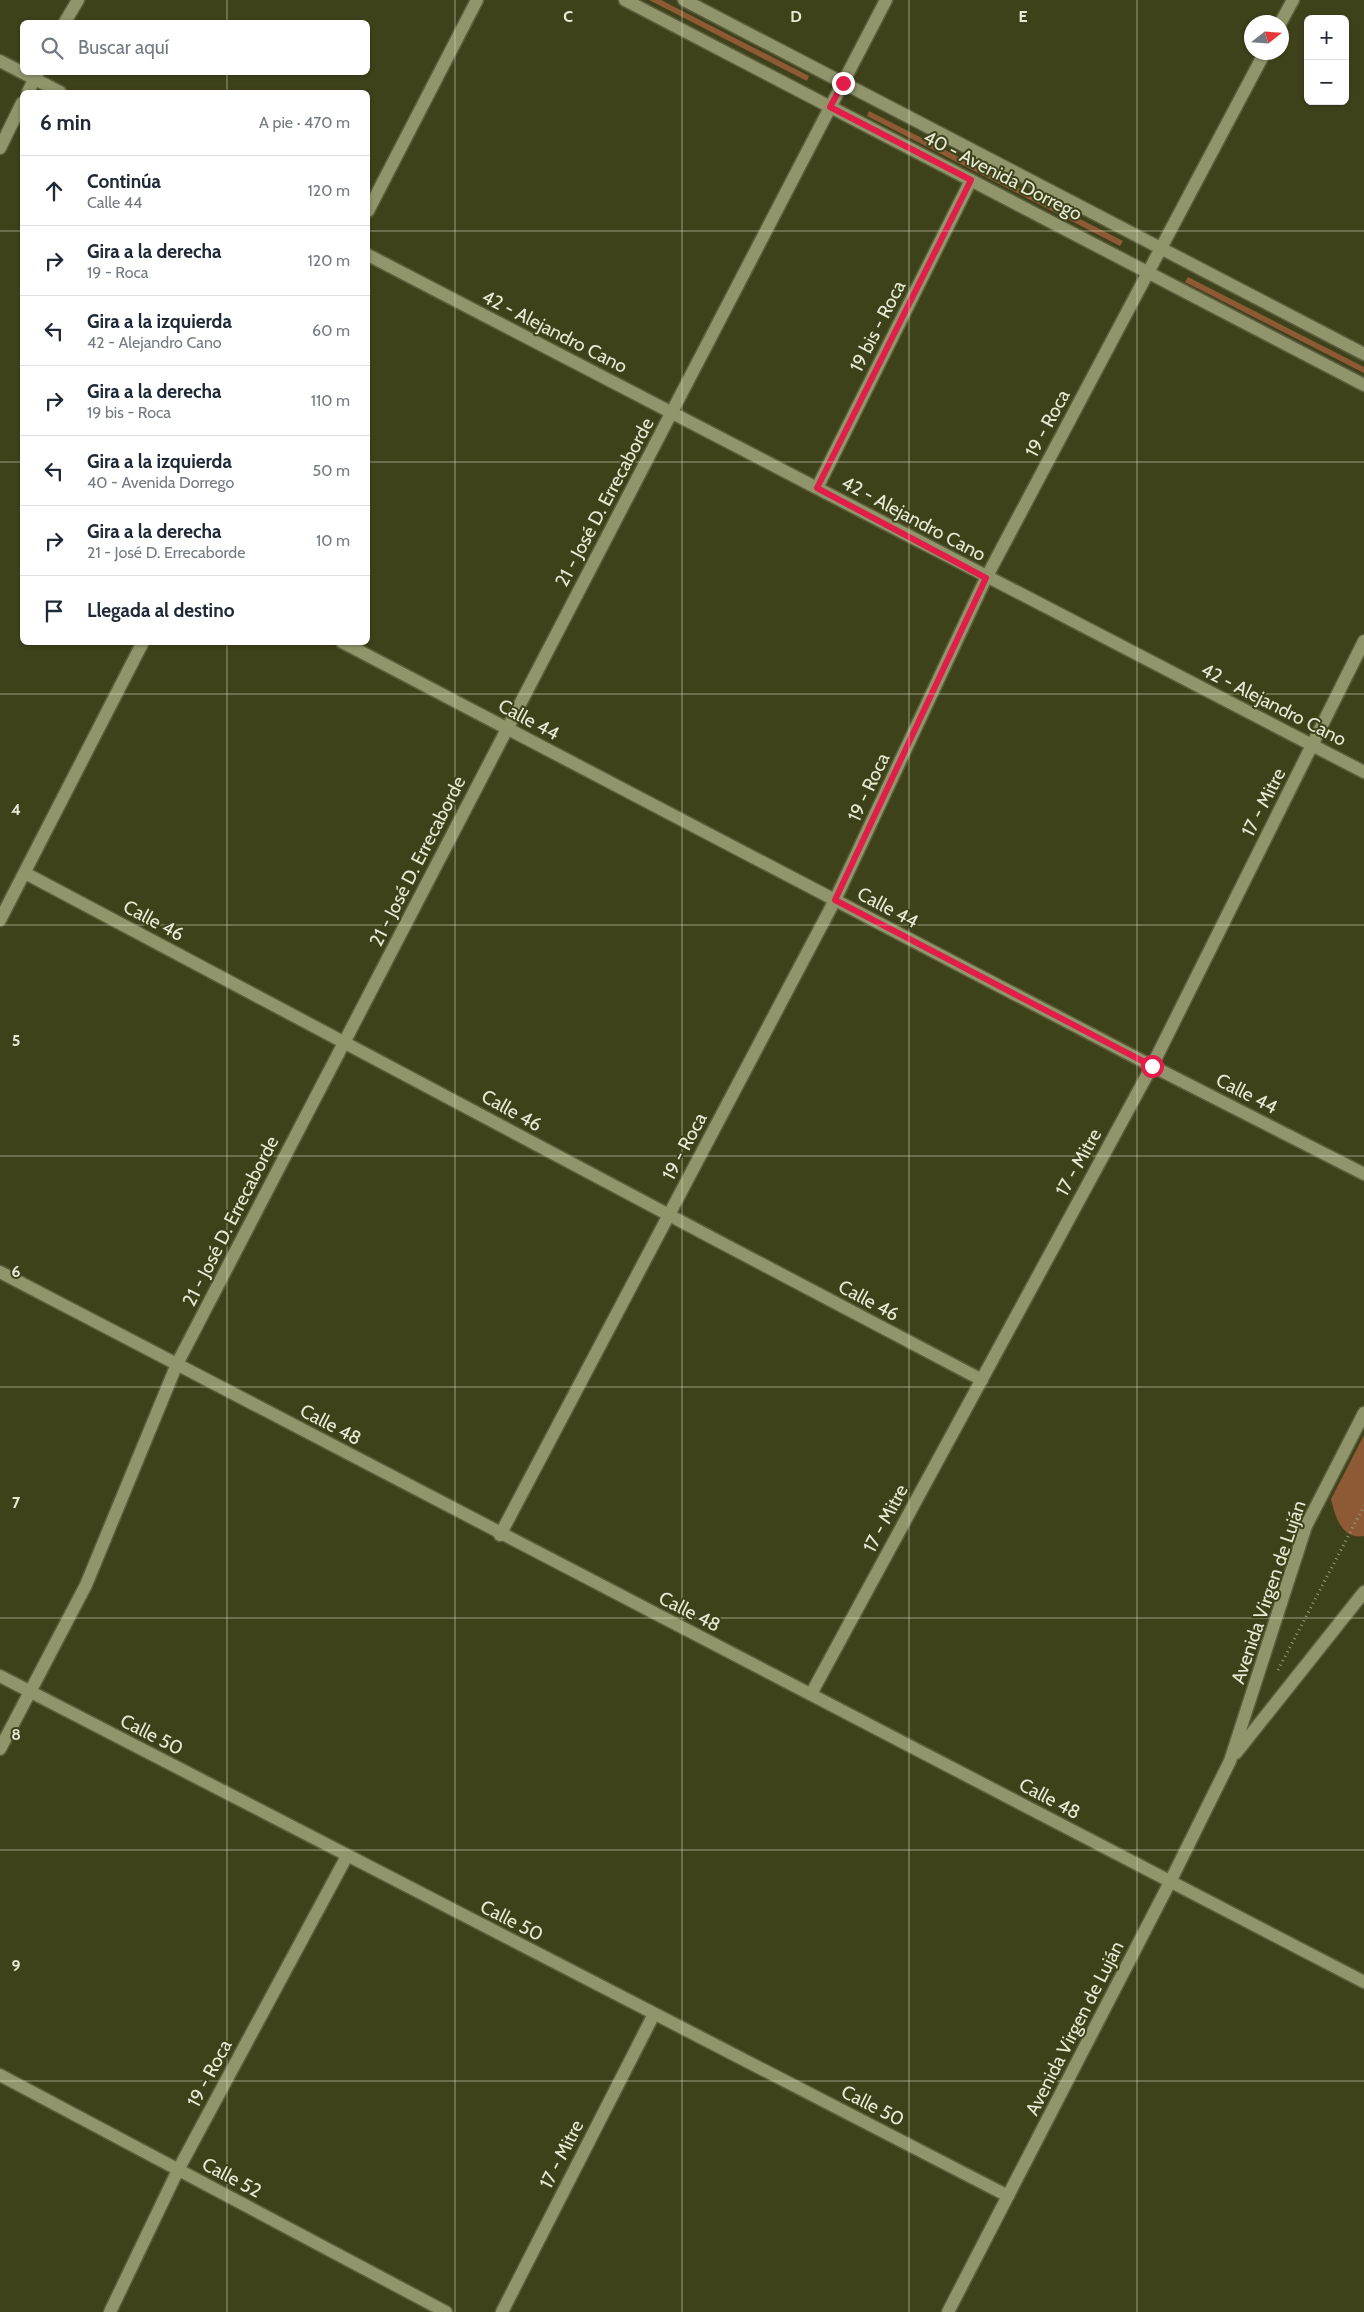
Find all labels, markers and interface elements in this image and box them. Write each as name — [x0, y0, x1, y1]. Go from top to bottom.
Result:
text: C — [563, 7, 573, 26]
text: D — [790, 7, 802, 26]
text: E — [1018, 7, 1028, 26]
north arrow — [1244, 15, 1289, 60]
map controls — [1304, 15, 1349, 105]
button: + — [1304, 15, 1349, 60]
search box — [20, 20, 370, 75]
icon: search — [38, 34, 66, 62]
text: Buscar aquí — [78, 36, 169, 59]
button: − — [1304, 60, 1349, 105]
route end — [832, 72, 855, 95]
text: 6 min — [40, 110, 91, 135]
text: A pie · 470 m — [259, 113, 350, 132]
street label: 40 - Avenida Dorrego — [920, 125, 1086, 225]
text: Continúa — [87, 170, 161, 193]
icon: ahead — [40, 177, 68, 205]
text: 120 m — [308, 181, 350, 200]
text: Calle 44 — [87, 193, 142, 212]
text: Gira a la derecha — [87, 240, 222, 263]
icon: right — [40, 247, 68, 275]
text: 120 m — [308, 251, 350, 270]
text: 19 - Roca — [87, 263, 148, 282]
street label: 19 bis - Roca — [845, 277, 910, 376]
street label: 42 - Alejandro Cano — [478, 285, 631, 378]
text: Gira a la izquierda — [87, 310, 232, 333]
icon: left — [40, 317, 68, 345]
text: 60 m — [312, 321, 350, 340]
text: 42 - Alejandro Cano — [87, 333, 222, 352]
text: Gira a la derecha — [87, 380, 222, 403]
street label: 19 - Roca — [1020, 386, 1075, 461]
icon: right — [40, 387, 68, 415]
text: 110 m — [311, 391, 350, 410]
text: 19 bis - Roca — [87, 403, 171, 422]
street label: 21 - José D. Errecaborde — [550, 414, 659, 591]
text: Gira a la izquierda — [87, 450, 232, 473]
icon: left — [40, 457, 68, 485]
text: 50 m — [313, 461, 350, 480]
street label: 42 - Alejandro Cano — [838, 471, 990, 566]
text: 40 - Avenida Dorrego — [87, 473, 234, 492]
text: Gira a la derecha — [87, 520, 222, 543]
icon: right — [40, 527, 68, 555]
text: 10 m — [316, 531, 350, 550]
text: 21 - José D. Errecaborde — [87, 543, 245, 562]
icon: arrive — [40, 597, 68, 625]
text: Llegada al destino — [87, 599, 234, 622]
street label: 42 - Alejandro Cano — [1197, 658, 1350, 751]
street label: Calle 44 — [494, 694, 563, 745]
street label: 19 - Roca — [843, 749, 894, 825]
street label: 17 - Mitre — [1237, 764, 1291, 840]
street label: 21 - José D. Errecaborde — [365, 772, 470, 950]
text: 4 — [11, 800, 21, 819]
street label: Calle 44 — [853, 882, 922, 933]
street label: Calle 46 — [119, 895, 188, 946]
text: 5 — [12, 1031, 20, 1050]
route start — [1141, 1055, 1164, 1078]
street label: Calle 44 — [1212, 1068, 1281, 1119]
street label: Calle 46 — [478, 1085, 546, 1136]
street label: 19 - Roca — [657, 1109, 712, 1184]
street label: 17 - Mitre — [1051, 1124, 1106, 1200]
street label: 21 - José D. Errecaborde — [178, 1132, 283, 1310]
text: 6 — [12, 1262, 21, 1281]
street label: Calle 46 — [834, 1275, 903, 1326]
street label: Calle 48 — [296, 1399, 365, 1450]
street label: 17 - Mitre — [858, 1480, 913, 1556]
text: 7 — [12, 1493, 21, 1512]
street label: Avenida Virgen de Luján — [1226, 1497, 1311, 1687]
street label: Calle 48 — [655, 1586, 724, 1637]
street label: Calle 50 — [117, 1709, 187, 1760]
text: 8 — [11, 1725, 21, 1744]
street label: Calle 48 — [1015, 1773, 1084, 1824]
street label: Calle 50 — [477, 1895, 547, 1946]
street label: Avenida Virgen de Luján — [1020, 1937, 1128, 2119]
text: 9 — [12, 1956, 21, 1975]
street label: 19 - Roca — [182, 2036, 237, 2111]
street label: Calle 50 — [838, 2080, 908, 2131]
street label: 17 - Mitre — [535, 2116, 589, 2192]
street label: Calle 52 — [198, 2152, 265, 2203]

